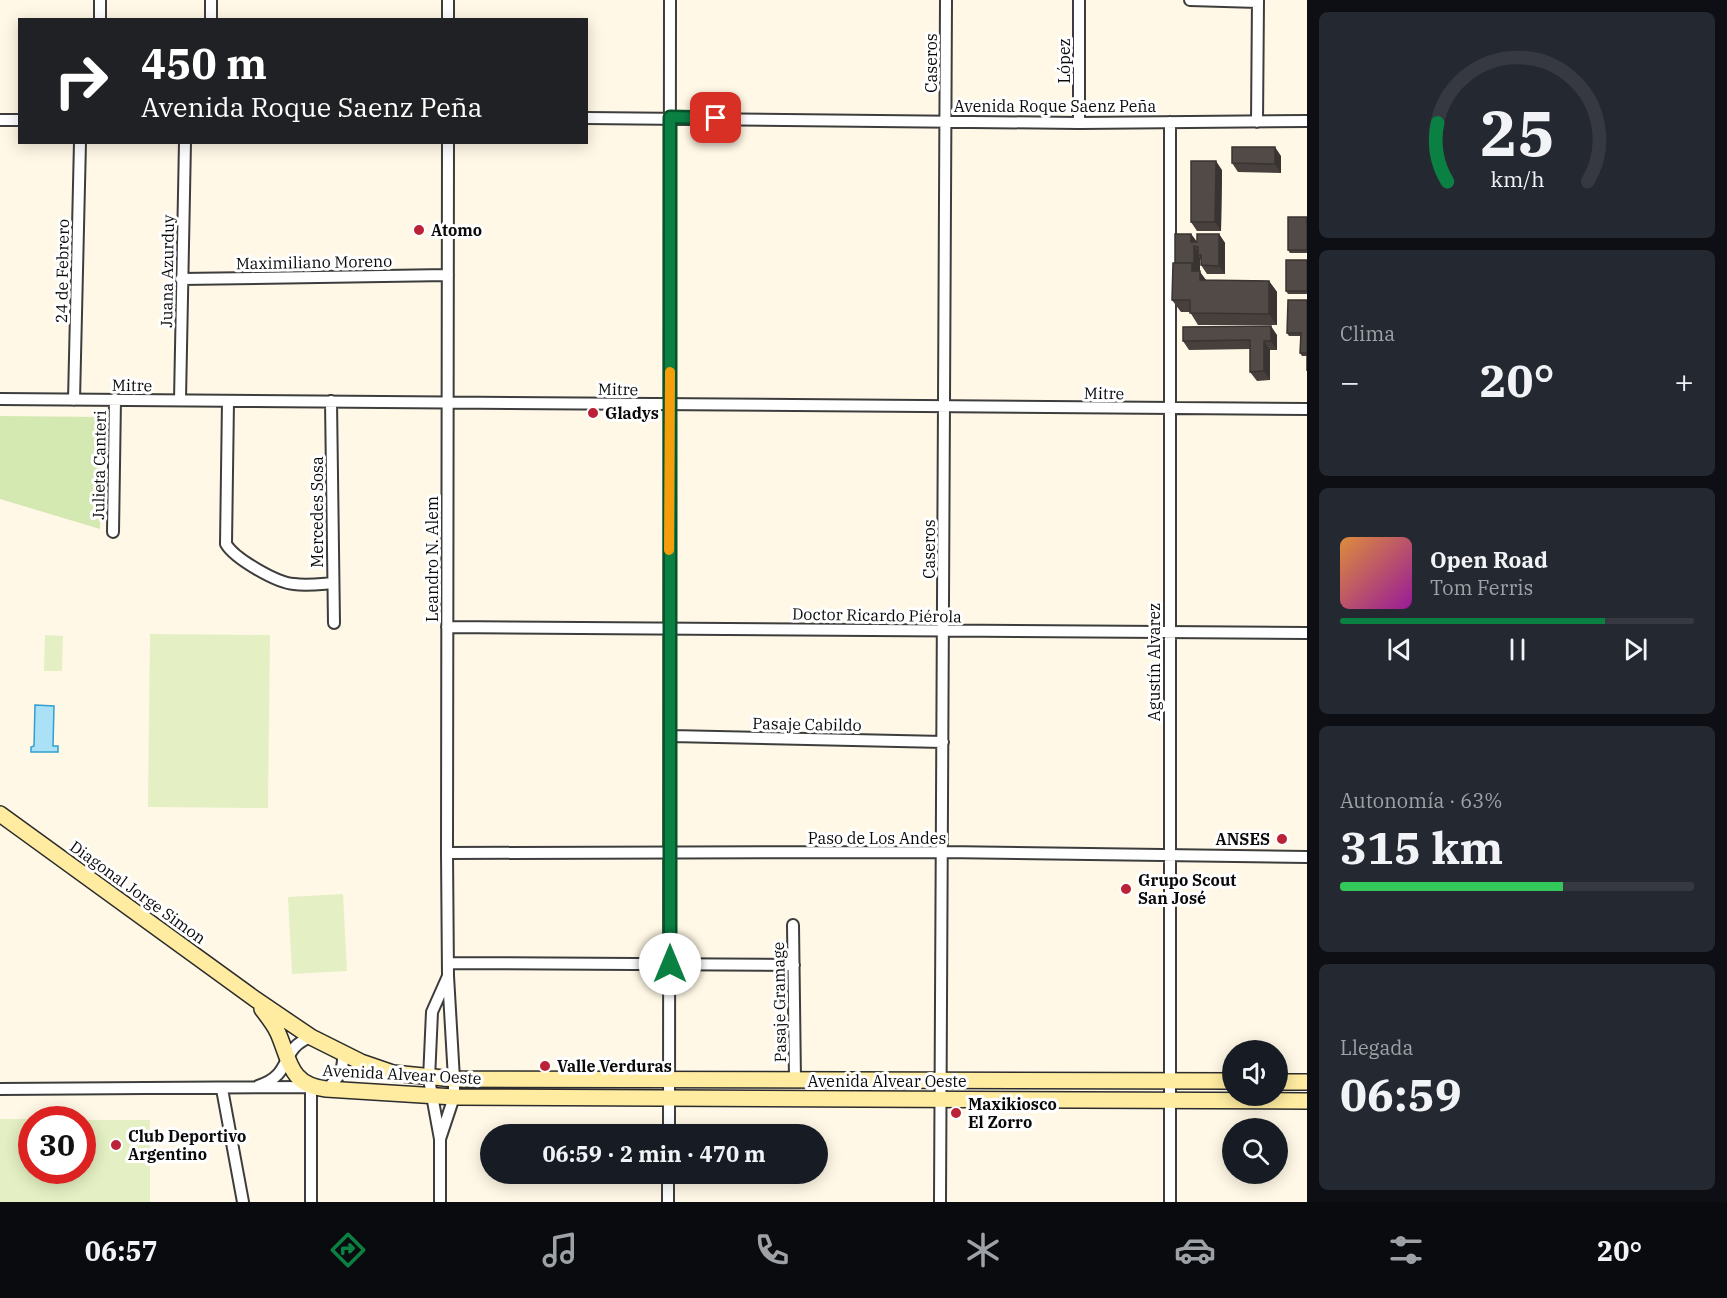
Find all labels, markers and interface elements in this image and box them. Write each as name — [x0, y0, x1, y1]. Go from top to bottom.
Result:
street label: Caseros — [921, 33, 941, 93]
text: 450 m — [141, 36, 267, 91]
street label: López — [1054, 38, 1074, 84]
icon: right — [42, 42, 120, 120]
text: Avenida Roque Saenz Peña — [141, 89, 483, 124]
pin — [690, 92, 741, 143]
text: 25 — [1480, 92, 1554, 173]
street label: Avenida Roque Saenz Peña — [954, 96, 1156, 116]
icon: arrive — [699, 101, 732, 134]
text: km/h — [1490, 165, 1544, 193]
street label: Juana Azurduy — [156, 214, 178, 328]
street label: 24 de Febrero — [51, 219, 73, 323]
place label: Atomo — [431, 220, 482, 240]
marker: Atomo — [412, 223, 426, 237]
street label: Maximiliano Moreno — [236, 251, 392, 273]
text: Clima — [1340, 320, 1395, 347]
text: 20° — [1479, 351, 1555, 409]
text: − — [1340, 360, 1360, 403]
text: + — [1674, 360, 1694, 403]
street label: Mitre — [112, 375, 152, 395]
street label: Mitre — [598, 379, 638, 399]
street label: Mitre — [1084, 383, 1124, 403]
place label: Gladys — [605, 403, 659, 423]
marker: Gladys — [586, 406, 600, 420]
street label: Julieta Canteri — [88, 410, 110, 520]
street label: Mercedes Sosa — [307, 456, 327, 568]
street label: Leandro N. Alem — [422, 496, 442, 622]
street label: Caseros — [919, 519, 939, 579]
text: Open Road — [1430, 545, 1548, 574]
text: Tom Ferris — [1430, 574, 1533, 601]
street label: Agustín Alvarez — [1144, 603, 1164, 721]
street label: Doctor Ricardo Piérola — [792, 604, 962, 626]
icon: previous — [1383, 633, 1416, 666]
icon: pause — [1501, 633, 1534, 666]
icon: next — [1619, 633, 1652, 666]
street label: Pasaje Cabildo — [752, 713, 862, 735]
text: Autonomía · 63% — [1340, 787, 1502, 814]
text: 315 km — [1340, 818, 1503, 876]
street label: Paso de Los Andes — [808, 828, 946, 848]
place label: ANSES — [1216, 829, 1270, 849]
marker: ANSES — [1275, 832, 1289, 846]
street label: Diagonal Jorge Simon — [66, 836, 210, 948]
place label: Grupo Scout San José — [1138, 870, 1236, 908]
marker: Grupo Scout San José — [1119, 882, 1133, 896]
position arrow — [638, 932, 702, 996]
street label: Pasaje Gramage — [768, 942, 790, 1062]
text: Llegada — [1340, 1034, 1413, 1061]
map controls — [1222, 1040, 1288, 1184]
button: sound — [1222, 1040, 1288, 1106]
place label: Valle Verduras — [557, 1056, 672, 1076]
marker: Valle Verduras — [538, 1059, 552, 1073]
street label: Avenida Alvear Oeste — [322, 1060, 482, 1088]
text: 06:59 — [1340, 1065, 1462, 1123]
street label: Avenida Alvear Oeste — [807, 1071, 967, 1091]
place label: Maxikiosco El Zorro — [968, 1094, 1057, 1132]
speed limit sign: 30 — [18, 1106, 96, 1184]
marker: Maxikiosco El Zorro — [949, 1106, 963, 1120]
button: search — [1222, 1118, 1288, 1184]
place label: Club Deportivo Argentino — [128, 1126, 246, 1164]
marker: Club Deportivo Argentino — [109, 1138, 123, 1152]
text: 06:59 · 2 min · 470 m — [542, 1139, 766, 1168]
icon: directions — [327, 1229, 369, 1271]
icon: music — [539, 1229, 581, 1271]
icon: phone — [751, 1229, 793, 1271]
icon: climate — [962, 1229, 1004, 1271]
icon: car — [1174, 1229, 1216, 1271]
icon: filters — [1385, 1229, 1427, 1271]
text: 06:57 — [85, 1233, 158, 1268]
text: 20° — [1597, 1233, 1642, 1268]

